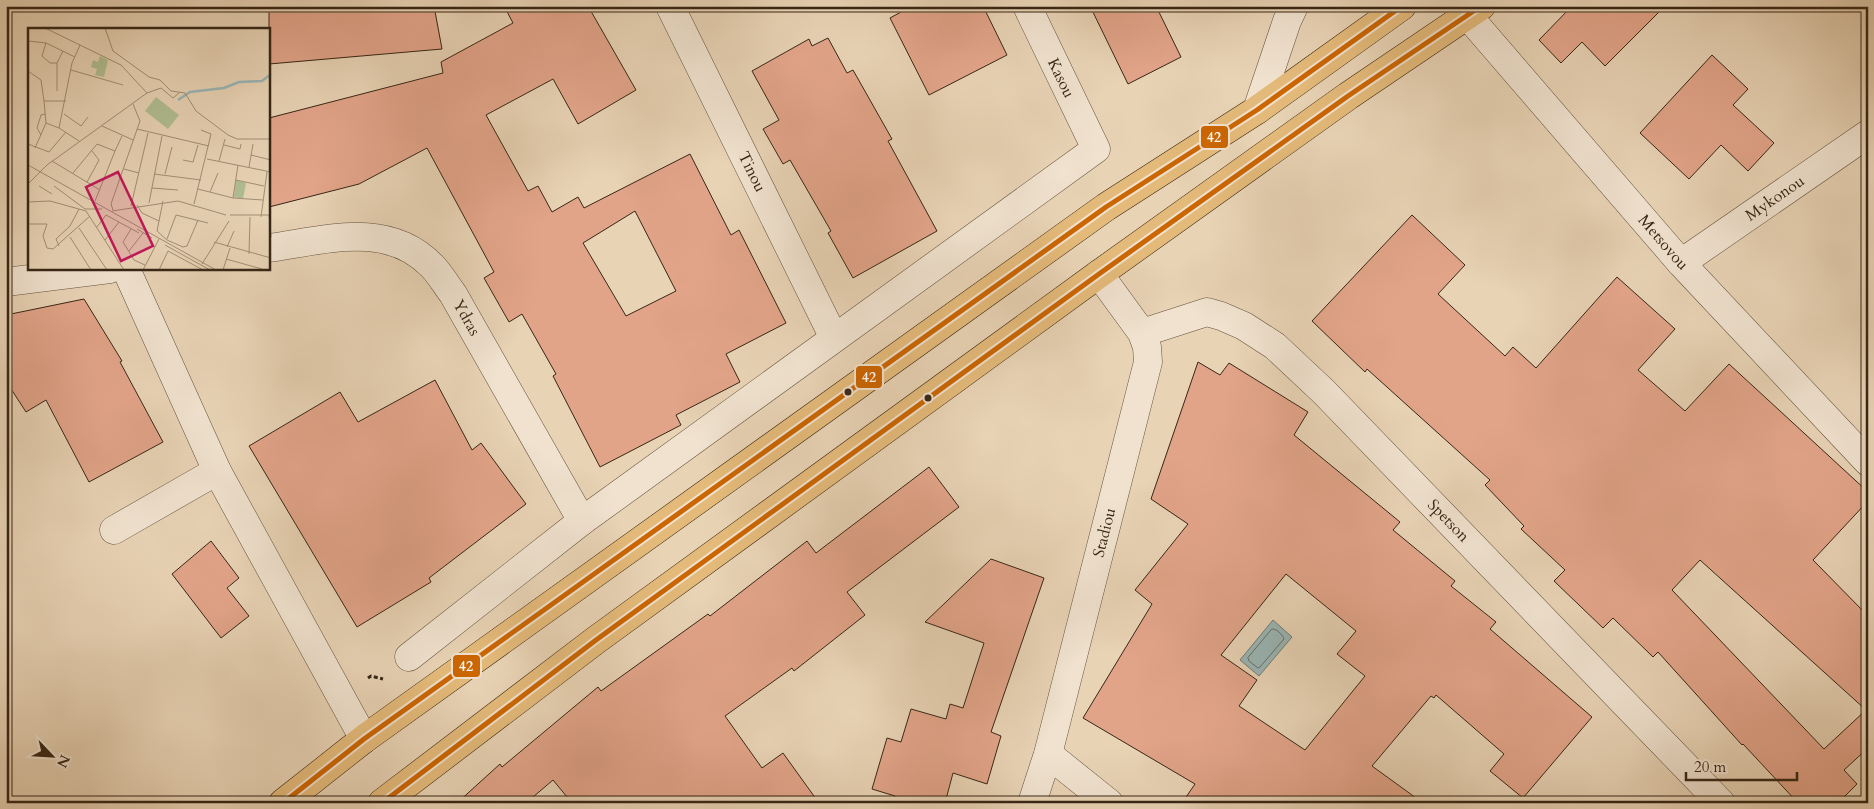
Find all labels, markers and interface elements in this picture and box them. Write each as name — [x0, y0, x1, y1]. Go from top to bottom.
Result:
inset map — [28, 28, 270, 270]
street label: Kasou — [1042, 54, 1080, 102]
line badge: 42 — [1200, 125, 1229, 149]
text: 42 — [1207, 128, 1221, 147]
street label: Tinou — [733, 148, 771, 196]
street label: Mykonou — [1741, 170, 1809, 226]
street label: Metsovou — [1633, 210, 1693, 275]
street label: Ydras — [447, 296, 486, 340]
line badge: 42 — [855, 365, 883, 389]
text: 42 — [862, 368, 876, 387]
unlabelled marker — [843, 387, 853, 397]
unlabelled marker — [923, 393, 933, 403]
street label: Spetson — [1422, 494, 1474, 547]
street label: Stadiou — [1088, 505, 1121, 560]
line badge: 42 — [452, 654, 481, 678]
text: 42 — [459, 657, 473, 676]
north arrow — [28, 732, 78, 782]
scale bar — [1686, 749, 1798, 781]
text: N — [52, 752, 75, 771]
text: 20 m — [1694, 757, 1726, 777]

